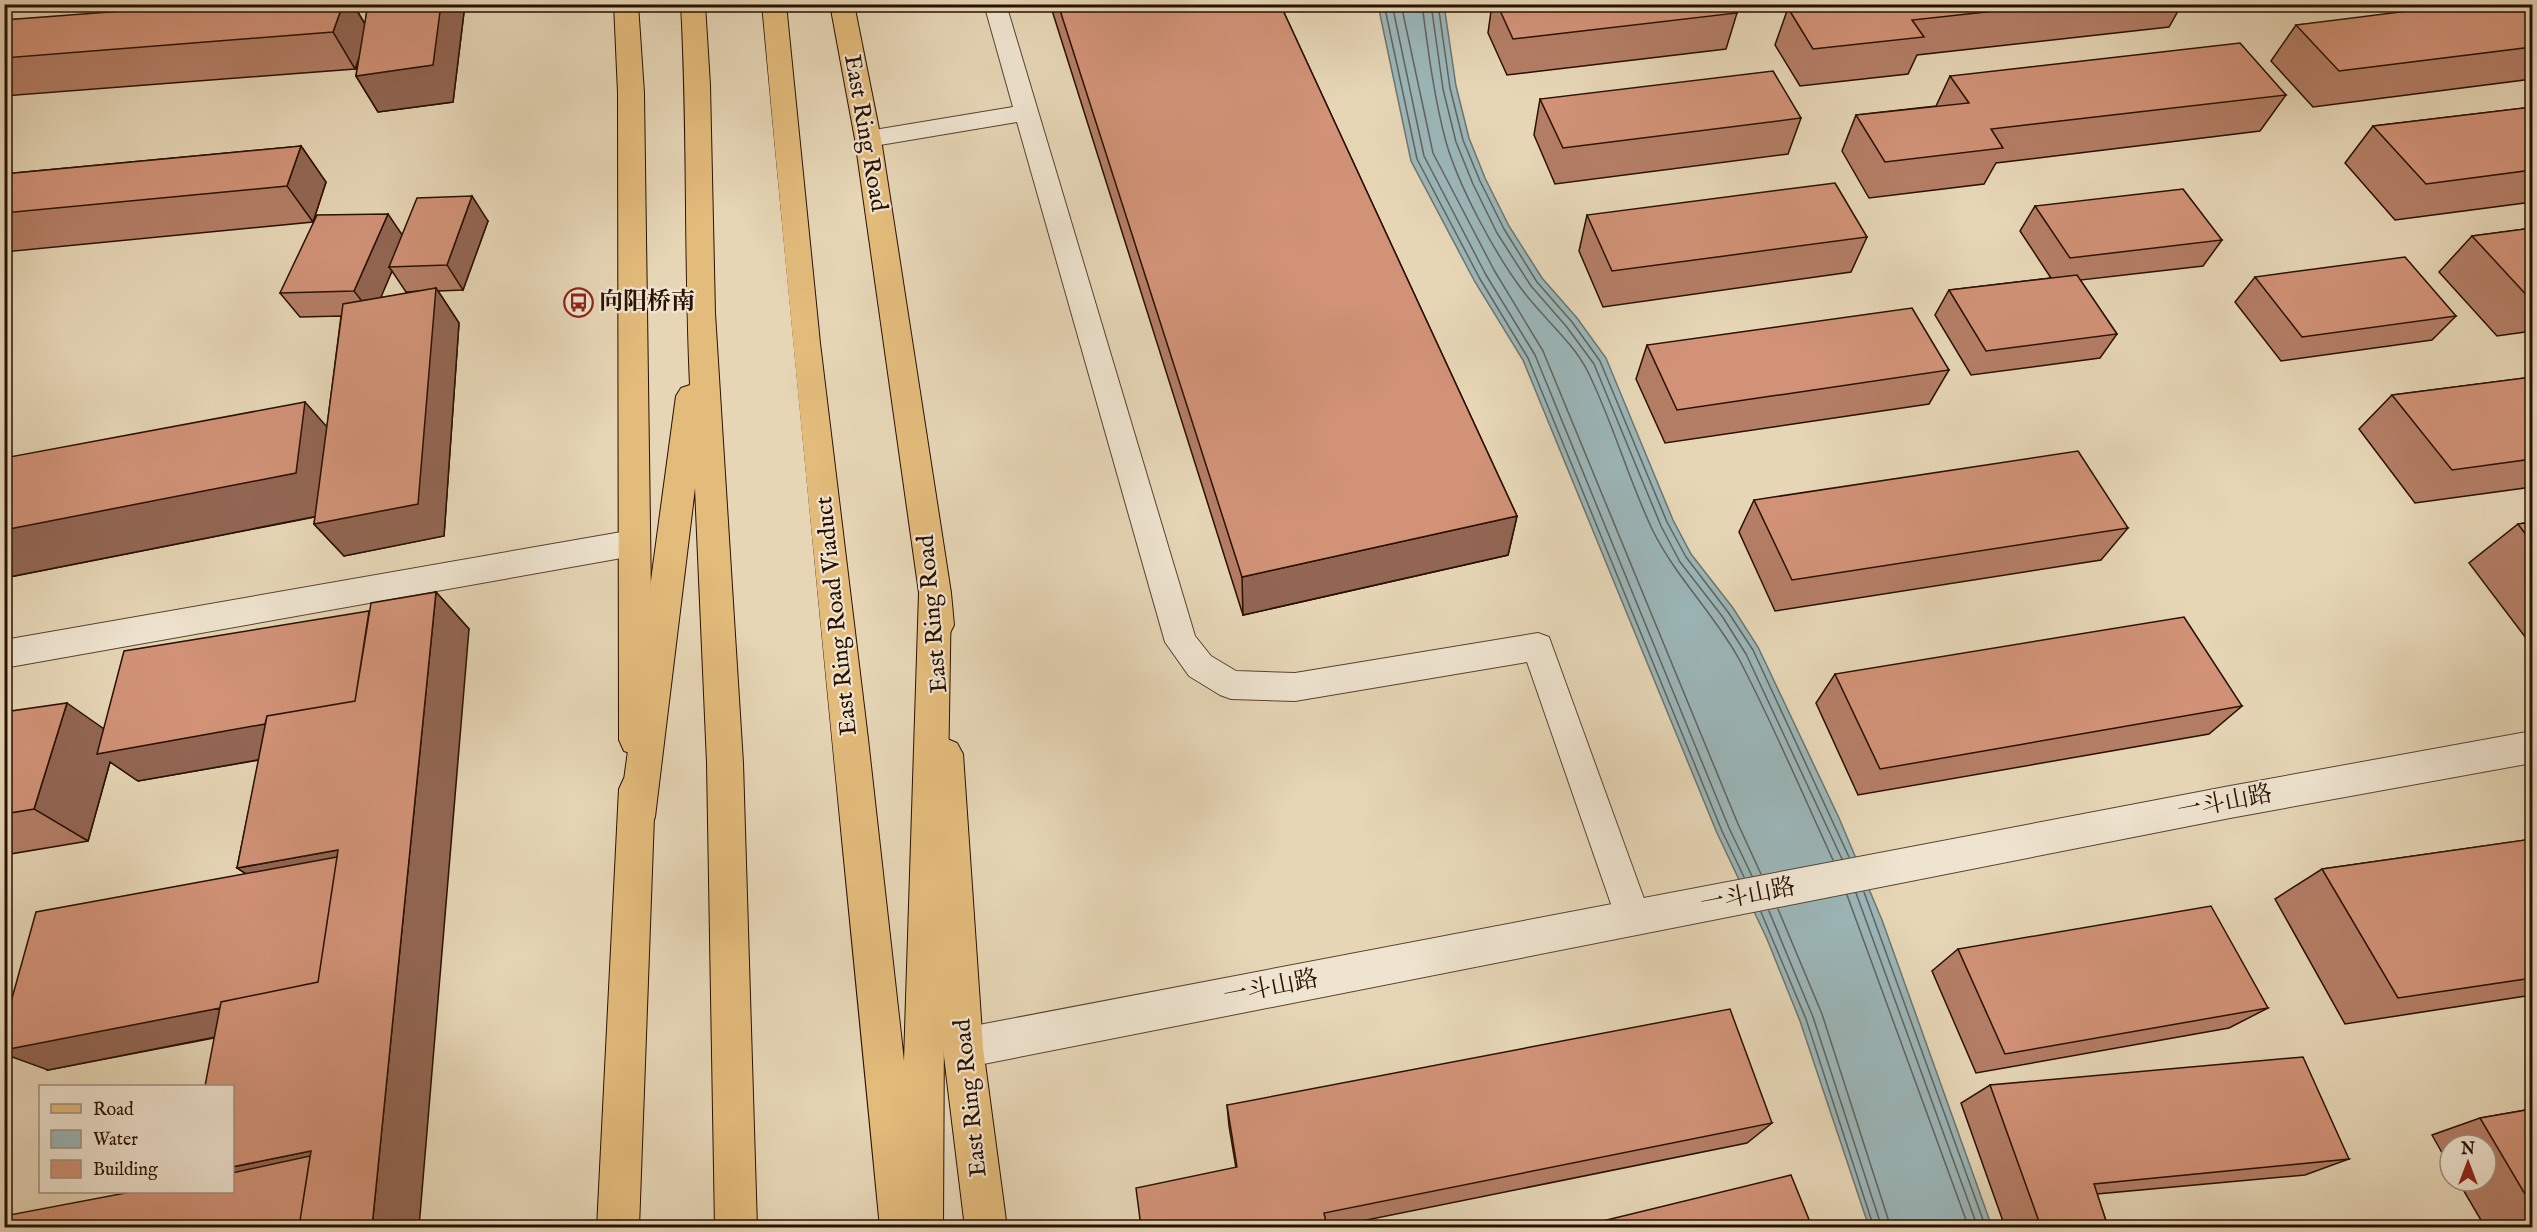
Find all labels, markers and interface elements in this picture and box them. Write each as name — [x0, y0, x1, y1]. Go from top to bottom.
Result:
street label: East Ring Road — [836, 52, 894, 214]
bus stop icon: 向阳桥南 — [562, 286, 594, 318]
place label: 向阳桥南 — [599, 287, 695, 318]
street label: East Ring Road Viaduct — [809, 495, 865, 737]
street label: East Ring Road — [911, 533, 955, 694]
street label: 一斗山路 — [2175, 779, 2275, 827]
street label: 一斗山路 — [1698, 872, 1798, 920]
street label: 一斗山路 — [1221, 964, 1321, 1012]
street label: East Ring Road — [947, 1017, 995, 1179]
legend — [39, 1085, 234, 1193]
text: Road — [93, 1099, 134, 1122]
text: Water — [93, 1129, 138, 1152]
north arrow — [2438, 1133, 2498, 1193]
text: N — [2460, 1140, 2475, 1160]
text: Building — [93, 1159, 158, 1182]

